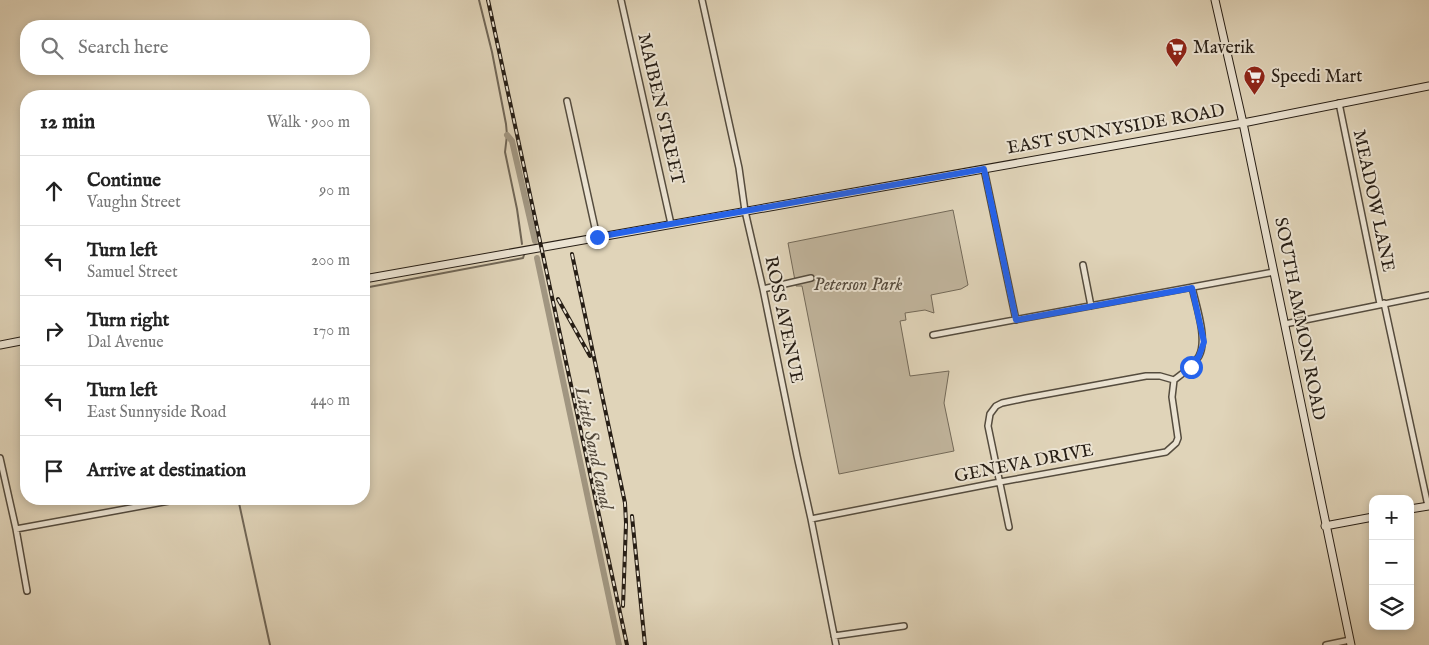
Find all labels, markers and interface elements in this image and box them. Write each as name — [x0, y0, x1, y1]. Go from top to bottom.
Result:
search box — [20, 20, 370, 75]
street label: MAIBEN STREET — [631, 31, 689, 187]
icon: search — [38, 34, 66, 62]
text: Search here — [78, 36, 169, 60]
supermarket icon: Maverik — [1165, 36, 1189, 67]
place label: Maverik — [1193, 37, 1255, 60]
supermarket icon: Speedi Mart — [1243, 65, 1267, 96]
place label: Speedi Mart — [1271, 66, 1362, 89]
street label: EAST SUNNYSIDE ROAD — [1005, 100, 1227, 160]
text: 12 min — [40, 109, 95, 136]
text: Walk · 900 m — [267, 113, 350, 133]
street label: MEADOW LANE — [1347, 128, 1399, 274]
text: Continue — [87, 169, 161, 193]
icon: ahead — [40, 177, 68, 205]
text: 90 m — [319, 181, 350, 201]
text: Vaughn Street — [87, 193, 181, 213]
street label: SOUTH AMMON ROAD — [1268, 216, 1330, 422]
route end — [586, 226, 609, 249]
text: Turn left — [87, 239, 158, 263]
icon: left — [40, 247, 68, 275]
text: 200 m — [311, 251, 350, 271]
street label: ROSS AVENUE — [758, 254, 808, 386]
text: Samuel Street — [87, 263, 178, 283]
park label: Peterson Park — [814, 274, 902, 297]
text: Turn right — [87, 309, 169, 333]
icon: right — [40, 317, 68, 345]
text: 170 m — [313, 321, 350, 341]
text: Dal Avenue — [87, 333, 164, 353]
route start — [1180, 356, 1203, 379]
text: Turn left — [87, 379, 158, 403]
water label: Little Sand Canal — [568, 384, 618, 513]
icon: left — [40, 387, 68, 415]
text: 440 m — [311, 391, 350, 411]
text: East Sunnyside Road — [87, 403, 226, 423]
street label: GENEVA DRIVE — [952, 439, 1096, 489]
icon: arrive — [40, 457, 68, 485]
text: Arrive at destination — [87, 459, 246, 483]
map controls — [1369, 495, 1414, 630]
button: + — [1369, 495, 1414, 540]
button: − — [1369, 540, 1414, 585]
button: layers — [1369, 585, 1414, 630]

